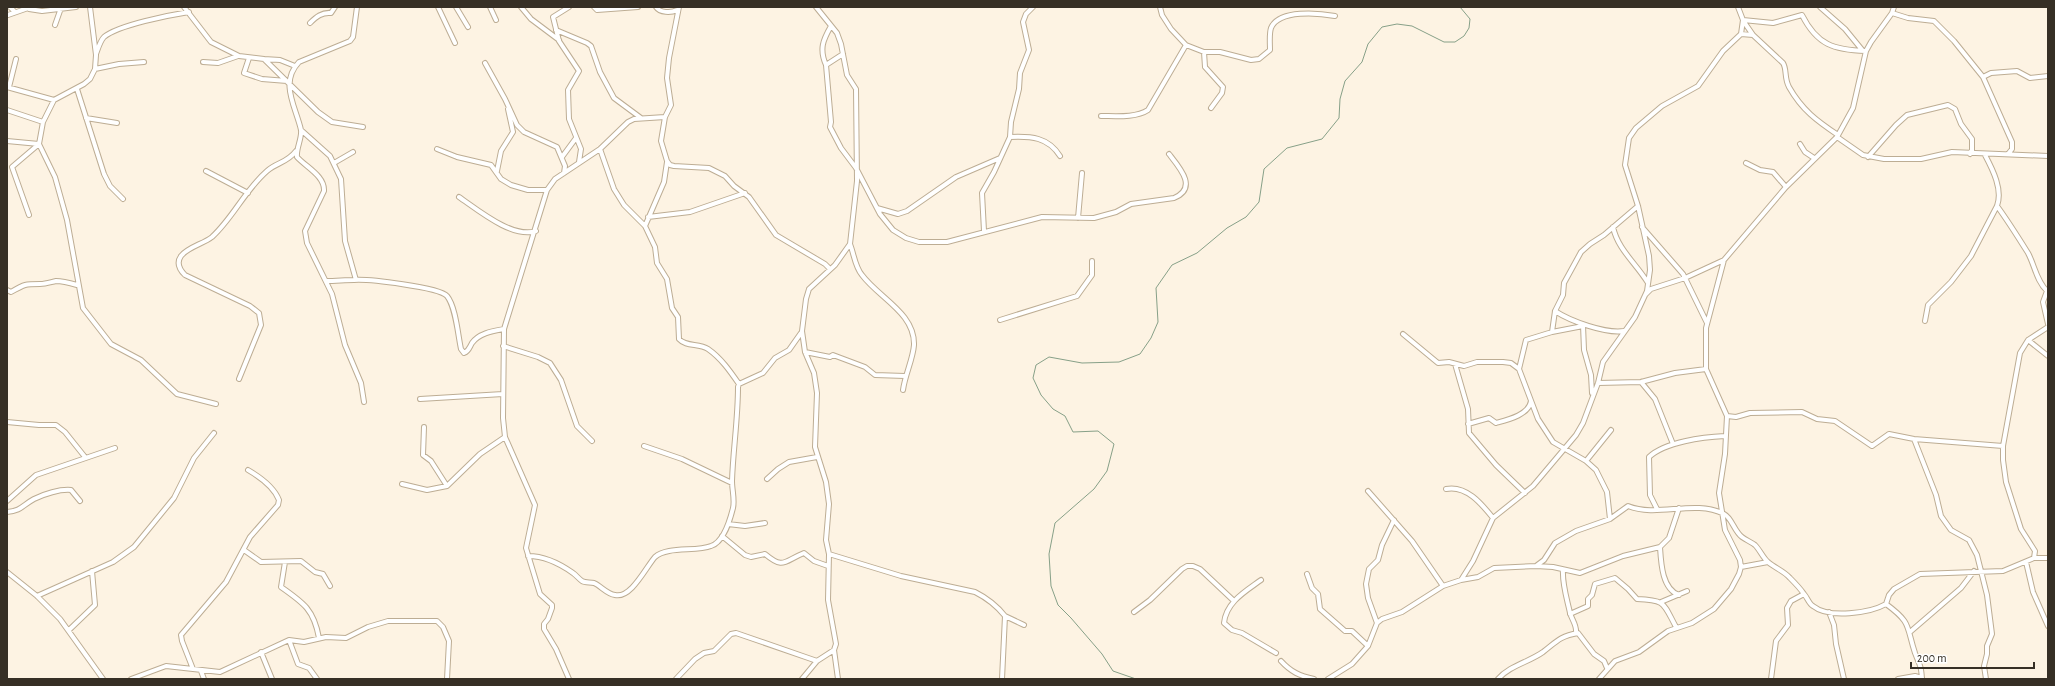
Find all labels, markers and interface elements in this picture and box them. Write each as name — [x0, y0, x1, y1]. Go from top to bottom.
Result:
scale bar — [1911, 644, 2034, 670]
text: 200 m — [1917, 652, 1947, 664]

